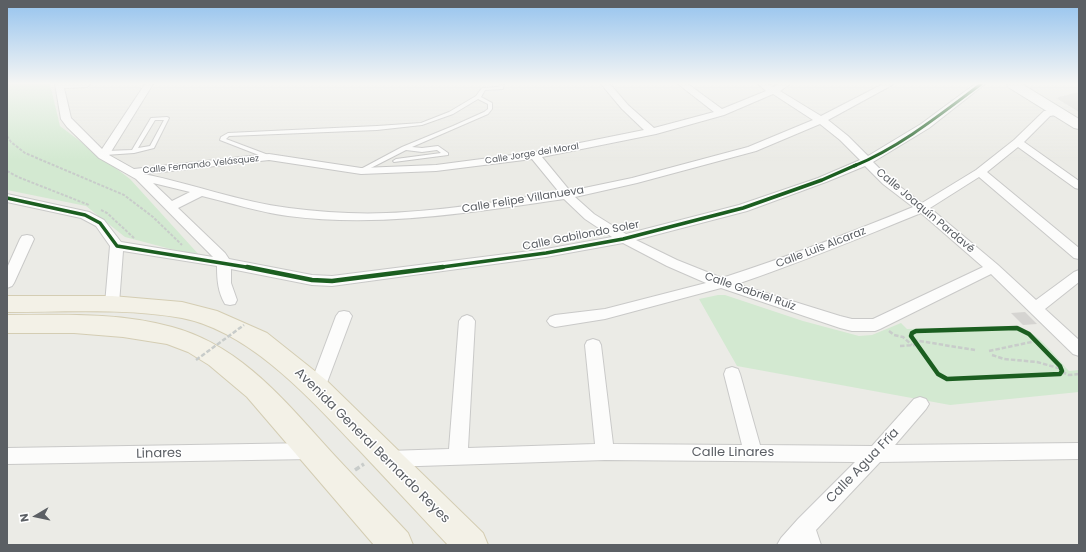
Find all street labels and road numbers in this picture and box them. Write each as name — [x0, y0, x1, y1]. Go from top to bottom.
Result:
street label: Calle Jorge del Moral — [484, 141, 580, 167]
street label: Calle Fernando Velásquez — [142, 154, 260, 176]
street label: Calle Joaquín Pardavé — [873, 166, 977, 256]
street label: Calle Felipe Villanueva — [461, 184, 585, 216]
street label: Calle Gabilondo Soler — [522, 218, 640, 254]
street label: Calle Luis Alcaraz — [774, 225, 868, 271]
street label: Calle Gabriel Ruíz — [703, 270, 797, 314]
street label: Avenida General Bernardo Reyes — [291, 365, 453, 527]
street label: Calle Agua Fría — [823, 425, 903, 507]
street label: Calle Linares — [692, 445, 774, 461]
street label: Linares — [136, 446, 182, 462]

